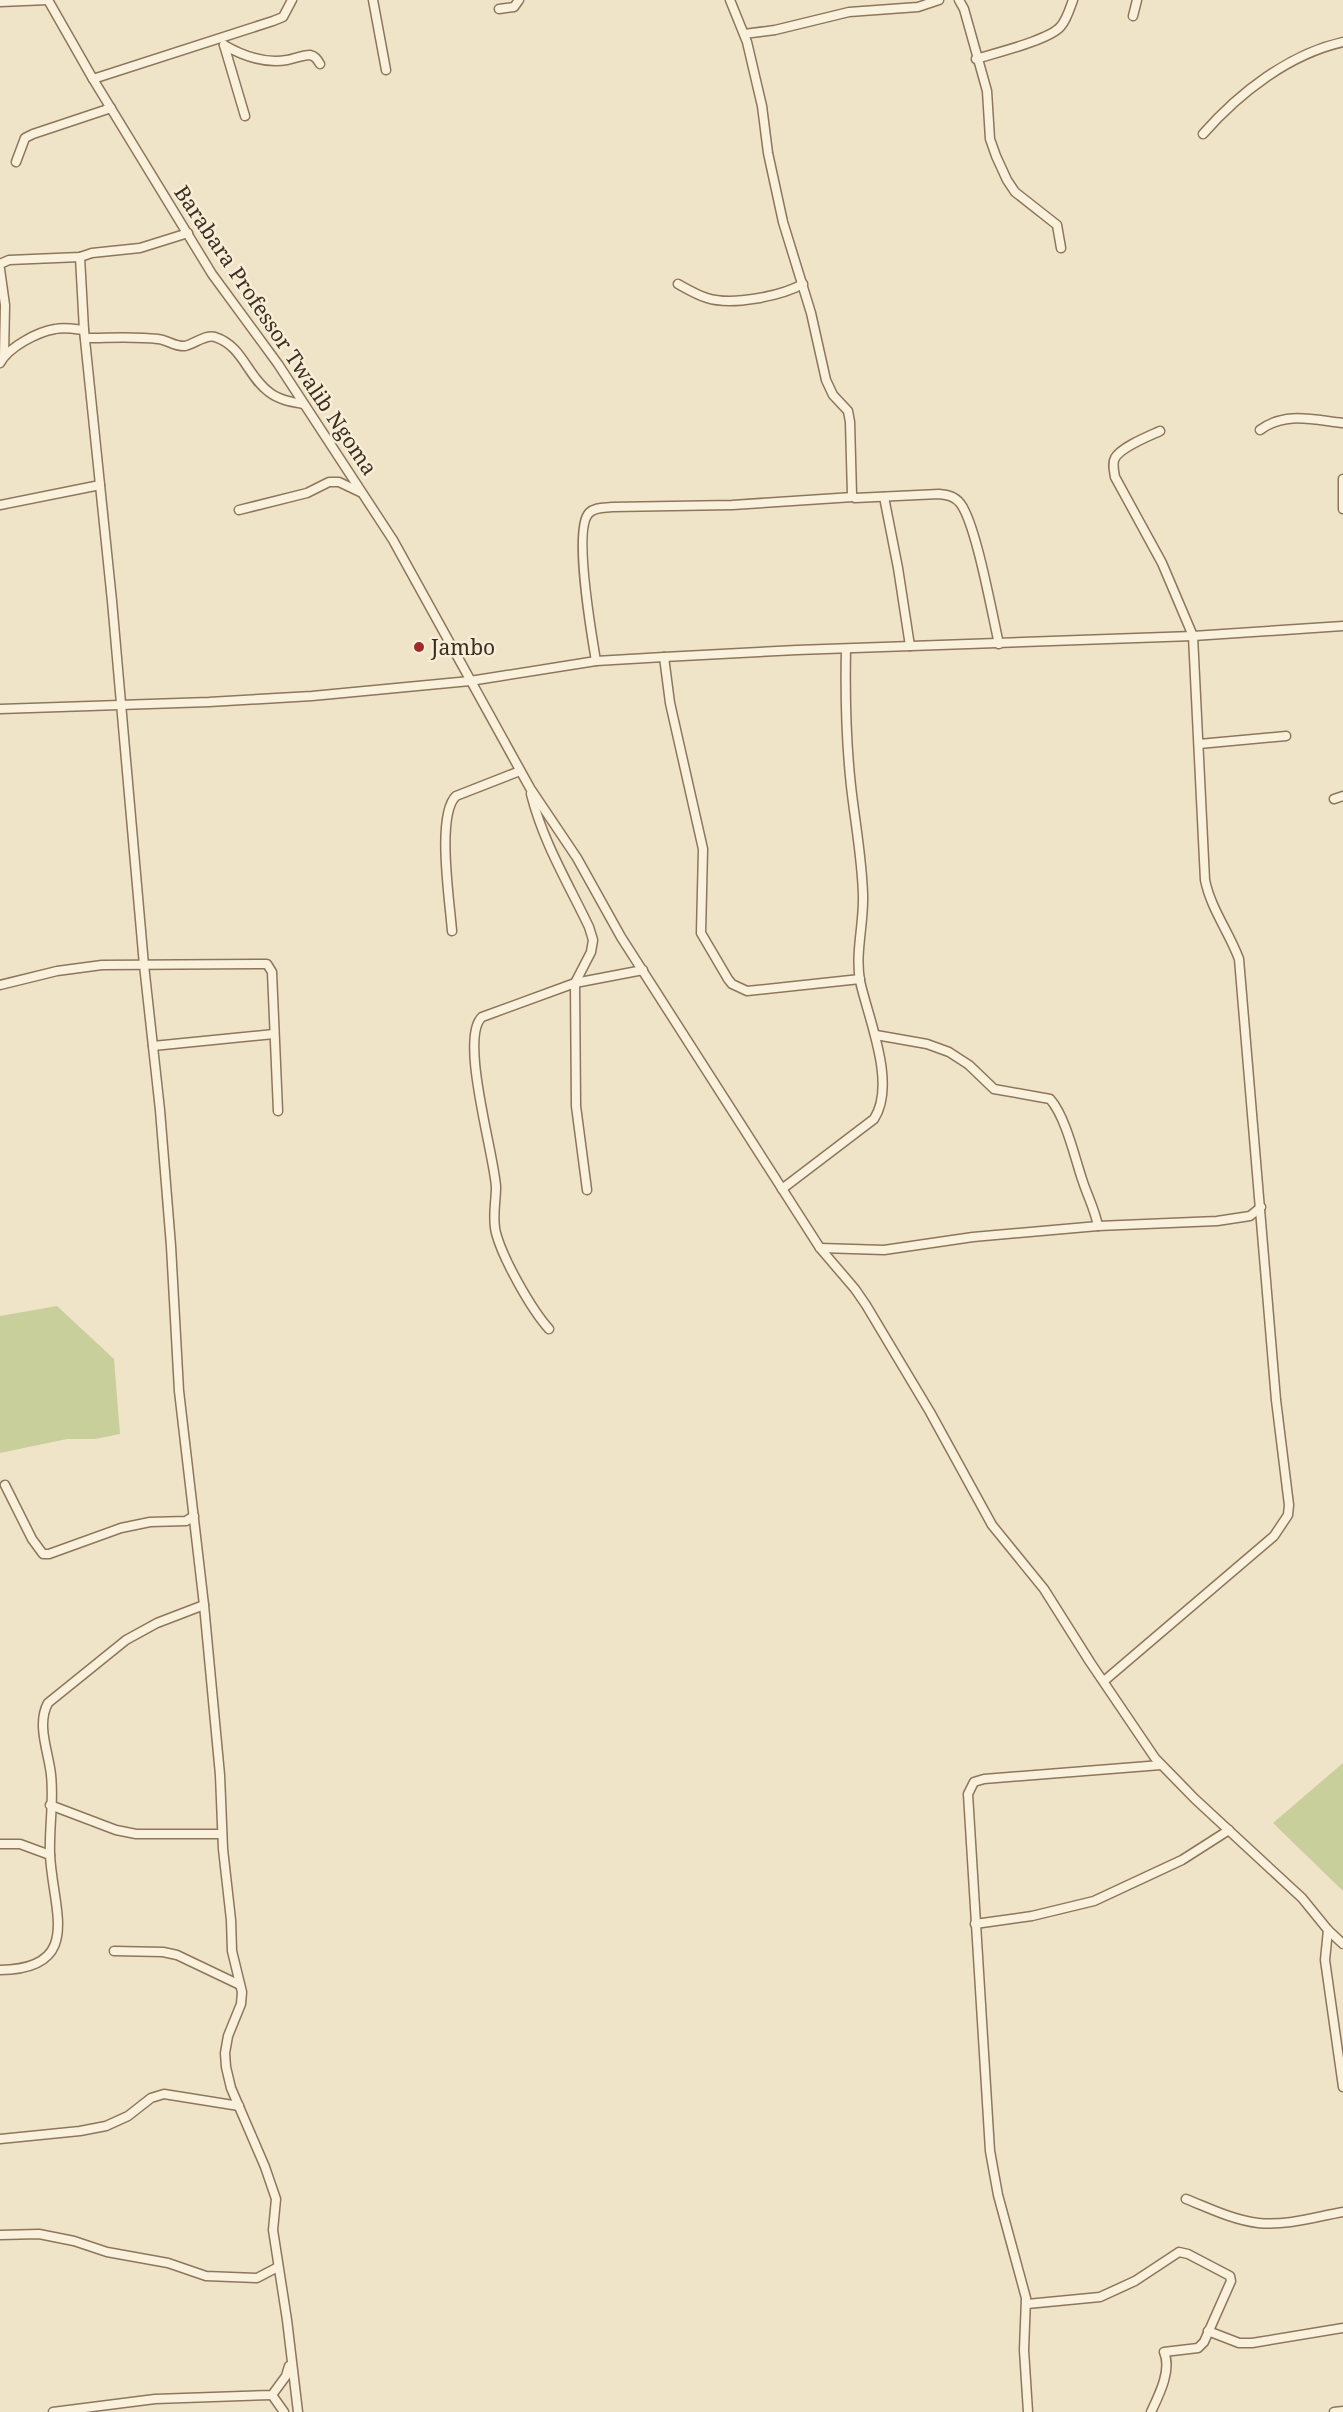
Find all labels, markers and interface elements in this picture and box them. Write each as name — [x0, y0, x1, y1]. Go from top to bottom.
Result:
street label: Barabara Professor Twalib Ngoma — [168, 180, 384, 480]
place label: Jambo — [430, 633, 495, 661]
marker: Jambo — [412, 640, 426, 654]

